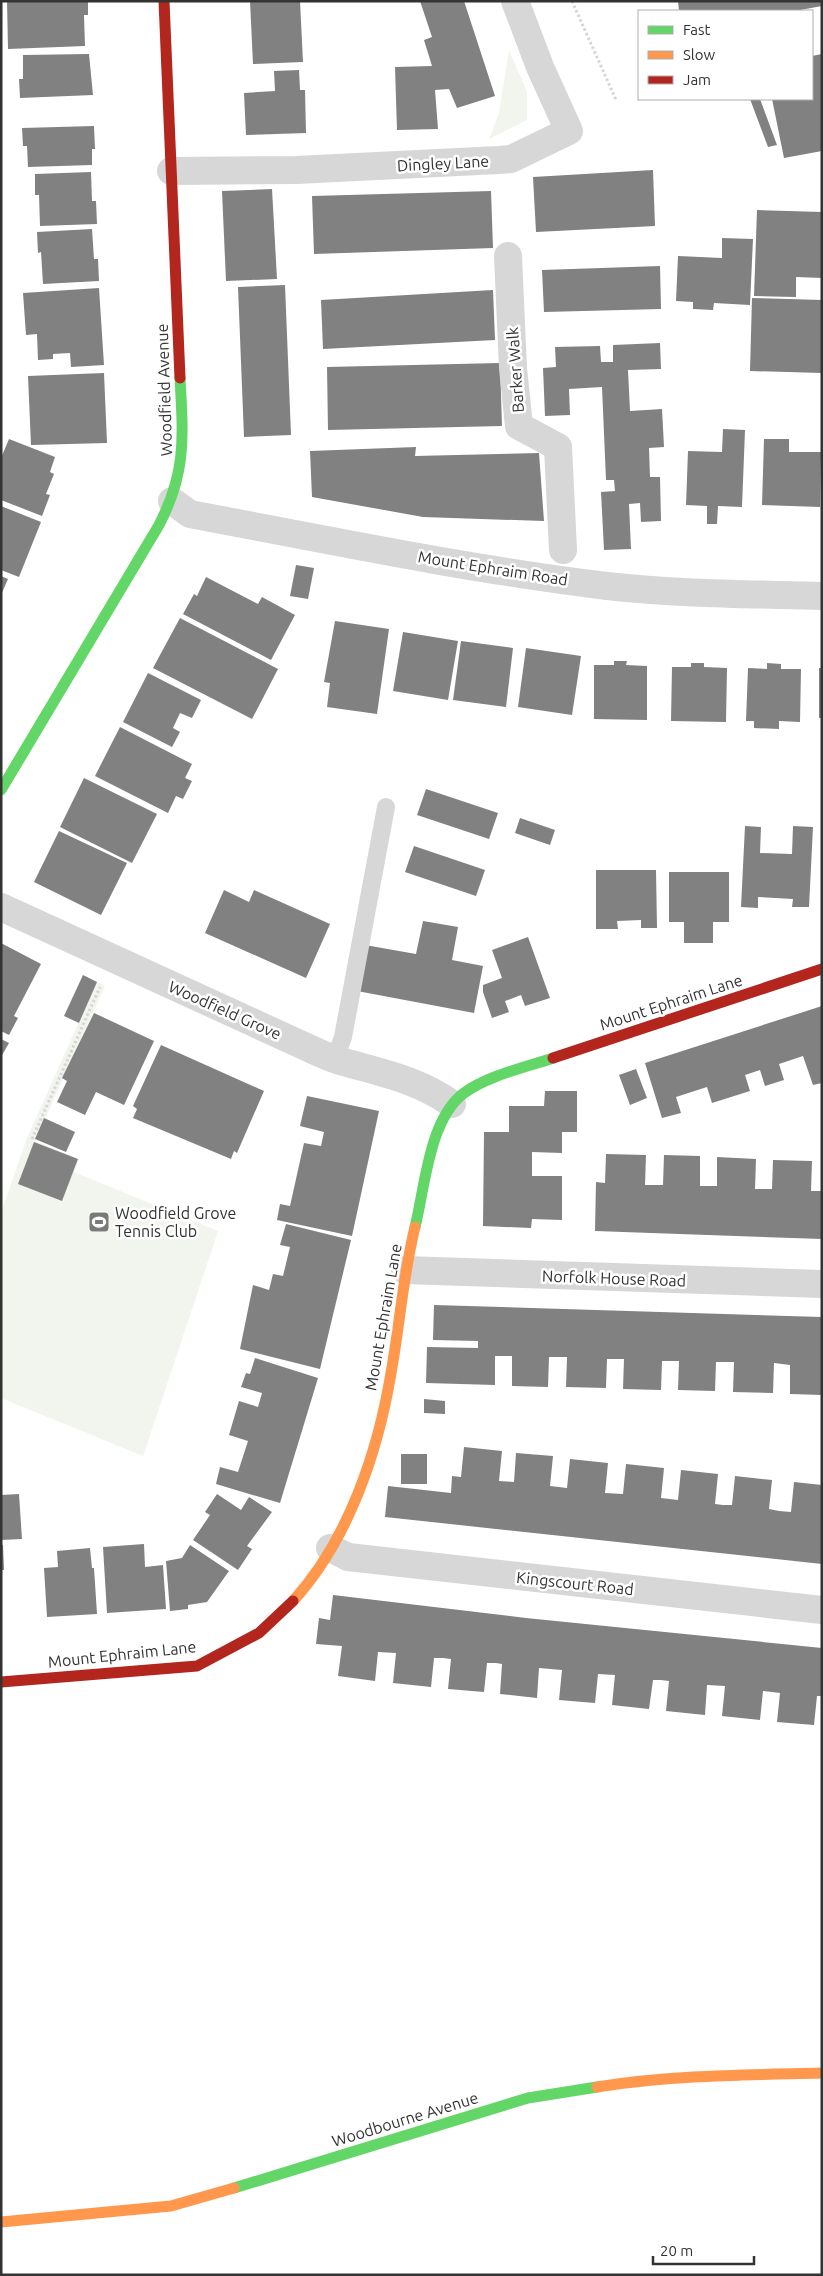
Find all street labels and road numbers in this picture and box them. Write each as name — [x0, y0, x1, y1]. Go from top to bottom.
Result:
street label: Dingley Lane — [396, 152, 490, 174]
street label: Woodfield Avenue — [153, 323, 175, 457]
street label: Barker Walk — [503, 327, 527, 413]
street label: Mount Ephraim Road — [417, 547, 569, 589]
street label: Mount Ephraim Lane — [597, 970, 745, 1034]
street label: Woodfield Grove — [166, 977, 284, 1043]
street label: Mount Ephraim Lane — [361, 1242, 405, 1392]
street label: Norfolk House Road — [542, 1266, 686, 1290]
street label: Kingscourt Road — [515, 1568, 635, 1598]
street label: Mount Ephraim Lane — [47, 1637, 197, 1671]
street label: Woodbourne Avenue — [330, 2088, 480, 2150]

